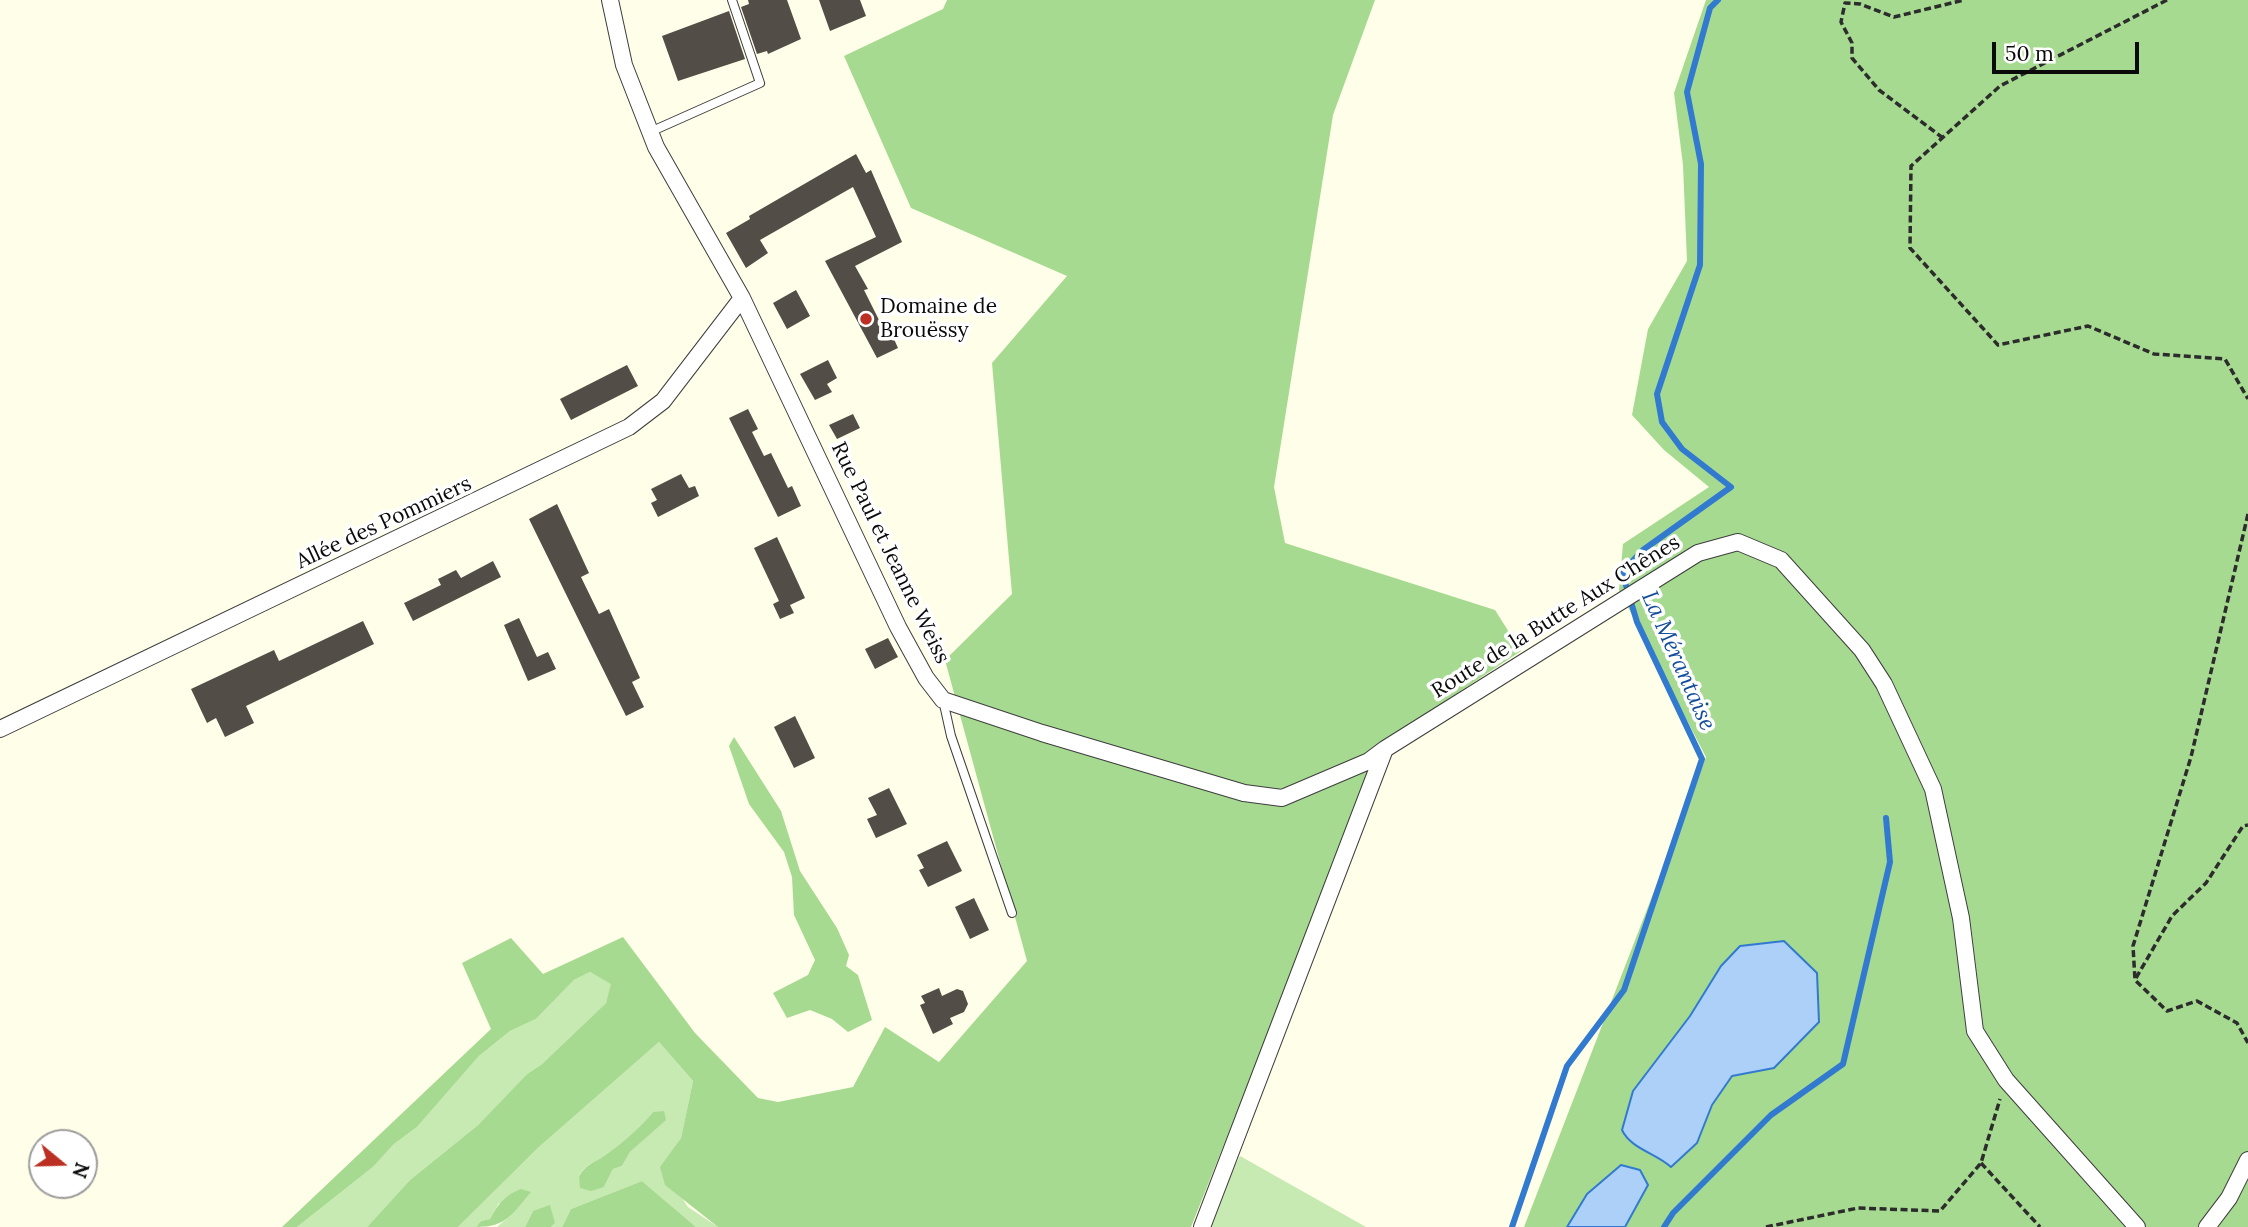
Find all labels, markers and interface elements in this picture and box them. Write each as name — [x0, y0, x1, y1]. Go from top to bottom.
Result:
scale bar — [1996, 28, 2143, 72]
text: 50 m — [2005, 40, 2054, 67]
place label: Domaine de Brouëssy — [880, 294, 997, 344]
marker: Domaine de Brouëssy — [858, 311, 874, 327]
street label: Rue Paul et Jeanne Weiss — [825, 438, 955, 668]
street label: Allée des Pommiers — [292, 471, 476, 575]
street label: Route de la Butte Aux Chênes — [1427, 530, 1685, 704]
water label: La Mérantaise — [1635, 587, 1721, 735]
north arrow — [28, 1129, 98, 1199]
text: N — [67, 1159, 95, 1181]

